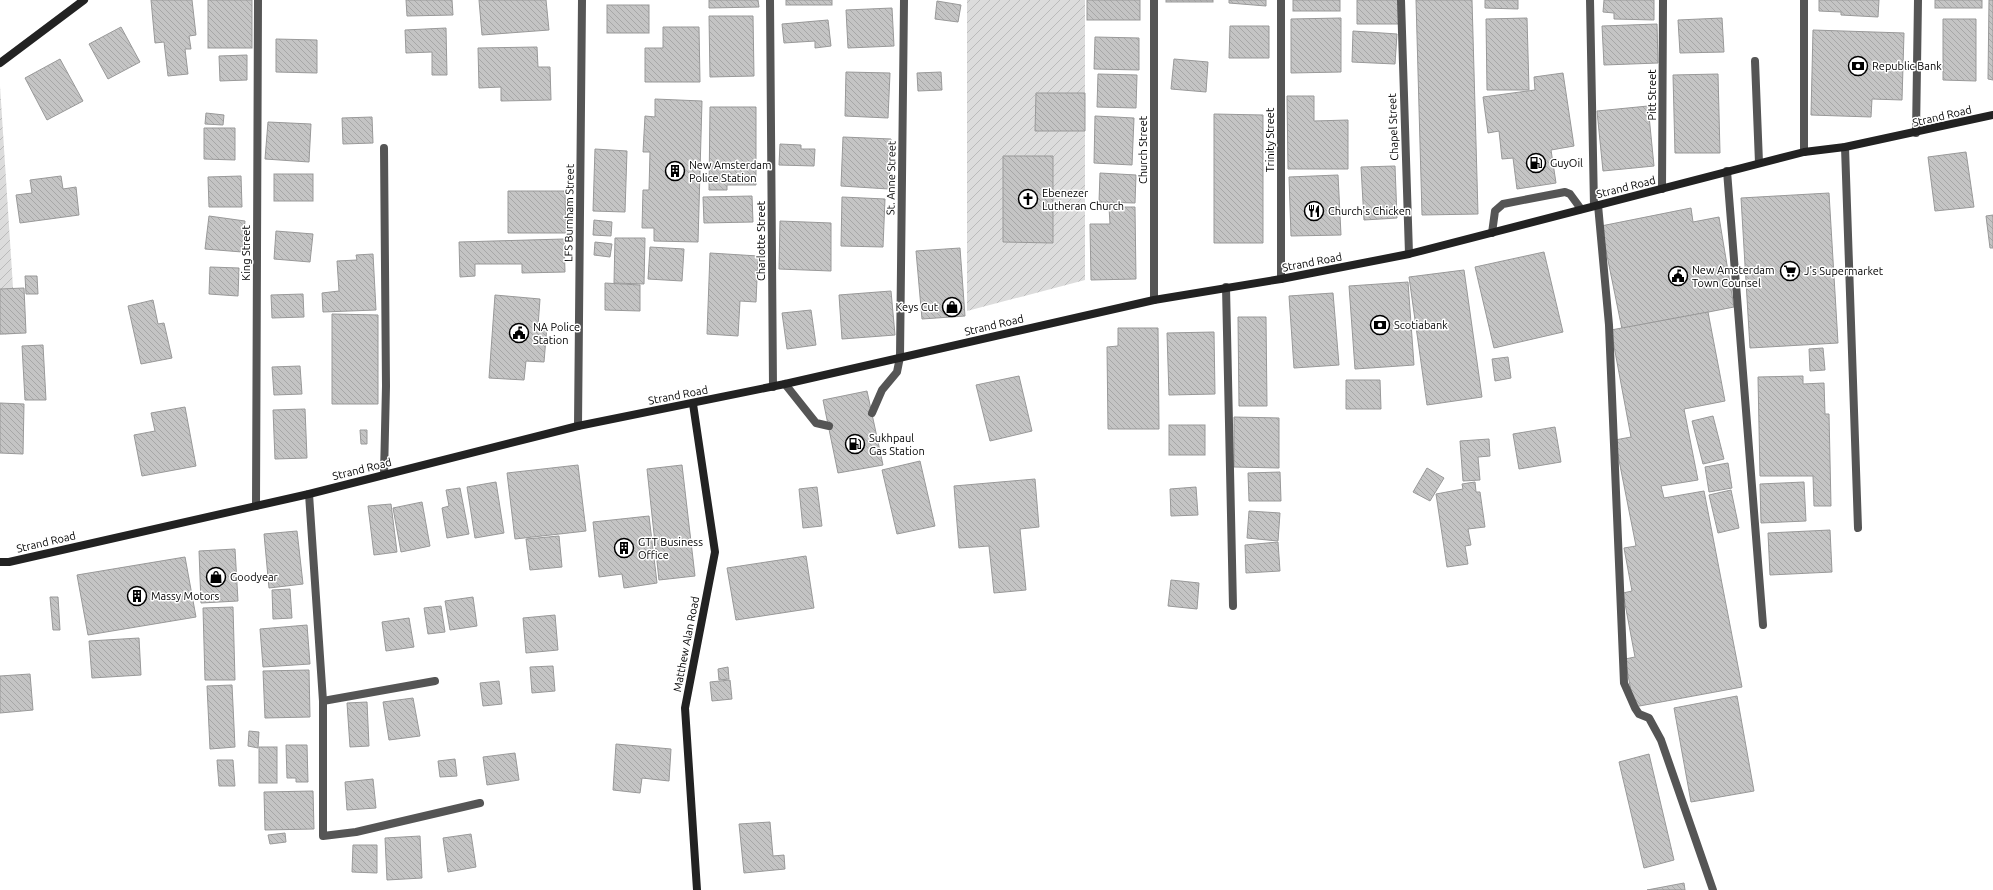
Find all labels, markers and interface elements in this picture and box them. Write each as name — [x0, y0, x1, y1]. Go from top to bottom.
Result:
bank icon: Republic Bank — [1847, 55, 1869, 77]
place label: Republic Bank — [1872, 60, 1942, 72]
street label: Pitt Street — [1646, 69, 1658, 121]
street label: Chapel Street — [1386, 92, 1400, 161]
street label: Strand Road — [1911, 103, 1973, 129]
street label: Trinity Street — [1264, 107, 1276, 172]
street label: Church Street — [1137, 115, 1149, 184]
street label: St. Anne Street — [884, 140, 898, 215]
fuel station icon: GuyOil — [1525, 152, 1547, 174]
place label: GuyOil — [1550, 157, 1583, 169]
place label: New Amsterdam Police Station — [689, 159, 772, 184]
building icon: New Amsterdam Police Station — [664, 160, 686, 182]
street label: LFS Burnham Street — [562, 163, 576, 262]
street label: Strand Road — [1595, 174, 1657, 200]
place label: Ebenezer Lutheran Church — [1042, 187, 1124, 212]
church icon: Ebenezer Lutheran Church — [1017, 188, 1039, 210]
street label: Charlotte Street — [755, 200, 767, 281]
restaurant icon: Church's Chicken — [1303, 200, 1325, 222]
place label: Church's Chicken — [1328, 205, 1411, 217]
street label: King Street — [240, 225, 252, 281]
street label: Strand Road — [1281, 250, 1343, 274]
supermarket icon: J's Supermarket — [1779, 260, 1801, 282]
place label: New Amsterdam Town Counsel — [1692, 264, 1775, 289]
public building icon: New Amsterdam Town Counsel — [1667, 265, 1689, 287]
place label: J's Supermarket — [1804, 265, 1884, 277]
shop icon: Keys Cut — [941, 296, 963, 318]
place label: Keys Cut — [896, 301, 939, 313]
street label: Strand Road — [963, 312, 1025, 338]
bank icon: Scotiabank — [1369, 314, 1391, 336]
place label: Scotiabank — [1394, 319, 1448, 331]
place label: NA Police Station — [533, 321, 580, 346]
public building icon: NA Police Station — [508, 322, 530, 344]
street label: Strand Road — [647, 383, 709, 407]
place label: Sukhpaul Gas Station — [869, 432, 925, 457]
fuel station icon: Sukhpaul Gas Station — [844, 433, 866, 455]
street label: Strand Road — [331, 456, 393, 482]
street label: Strand Road — [15, 529, 77, 555]
place label: GTT Business Office — [638, 536, 703, 561]
building icon: GTT Business Office — [613, 537, 635, 559]
shop icon: Goodyear — [205, 566, 227, 588]
place label: Goodyear — [230, 571, 279, 583]
building icon: Massy Motors — [126, 585, 148, 607]
place label: Massy Motors — [151, 590, 219, 602]
street label: Matthew Alan Road — [671, 595, 701, 693]

